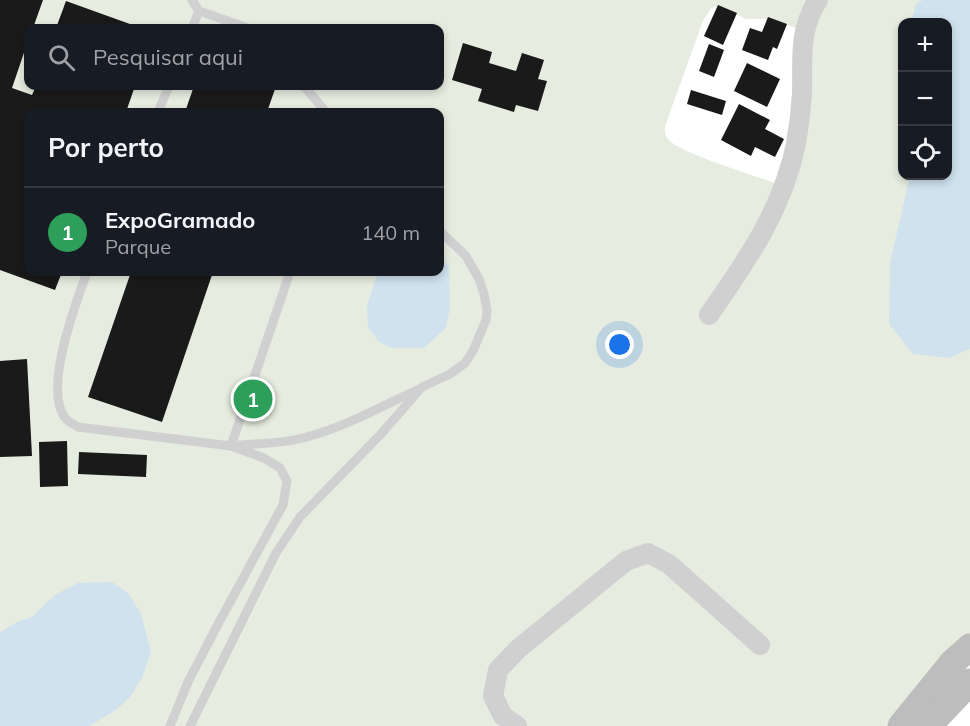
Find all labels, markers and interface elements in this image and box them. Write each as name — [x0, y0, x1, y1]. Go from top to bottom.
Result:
map controls — [898, 18, 952, 180]
button: + — [898, 18, 952, 72]
search box — [24, 24, 444, 90]
icon: search — [45, 41, 78, 74]
text: Pesquisar aqui — [93, 43, 243, 71]
button: − — [898, 72, 952, 126]
button: locate — [898, 126, 952, 180]
text: Por perto — [48, 131, 164, 164]
text: ExpoGramado — [105, 206, 255, 234]
text: 1 — [62, 220, 74, 245]
text: 140 m — [361, 220, 420, 245]
text: Parque — [105, 234, 171, 259]
your location — [605, 330, 634, 359]
pin: 1 — [234, 376, 272, 422]

